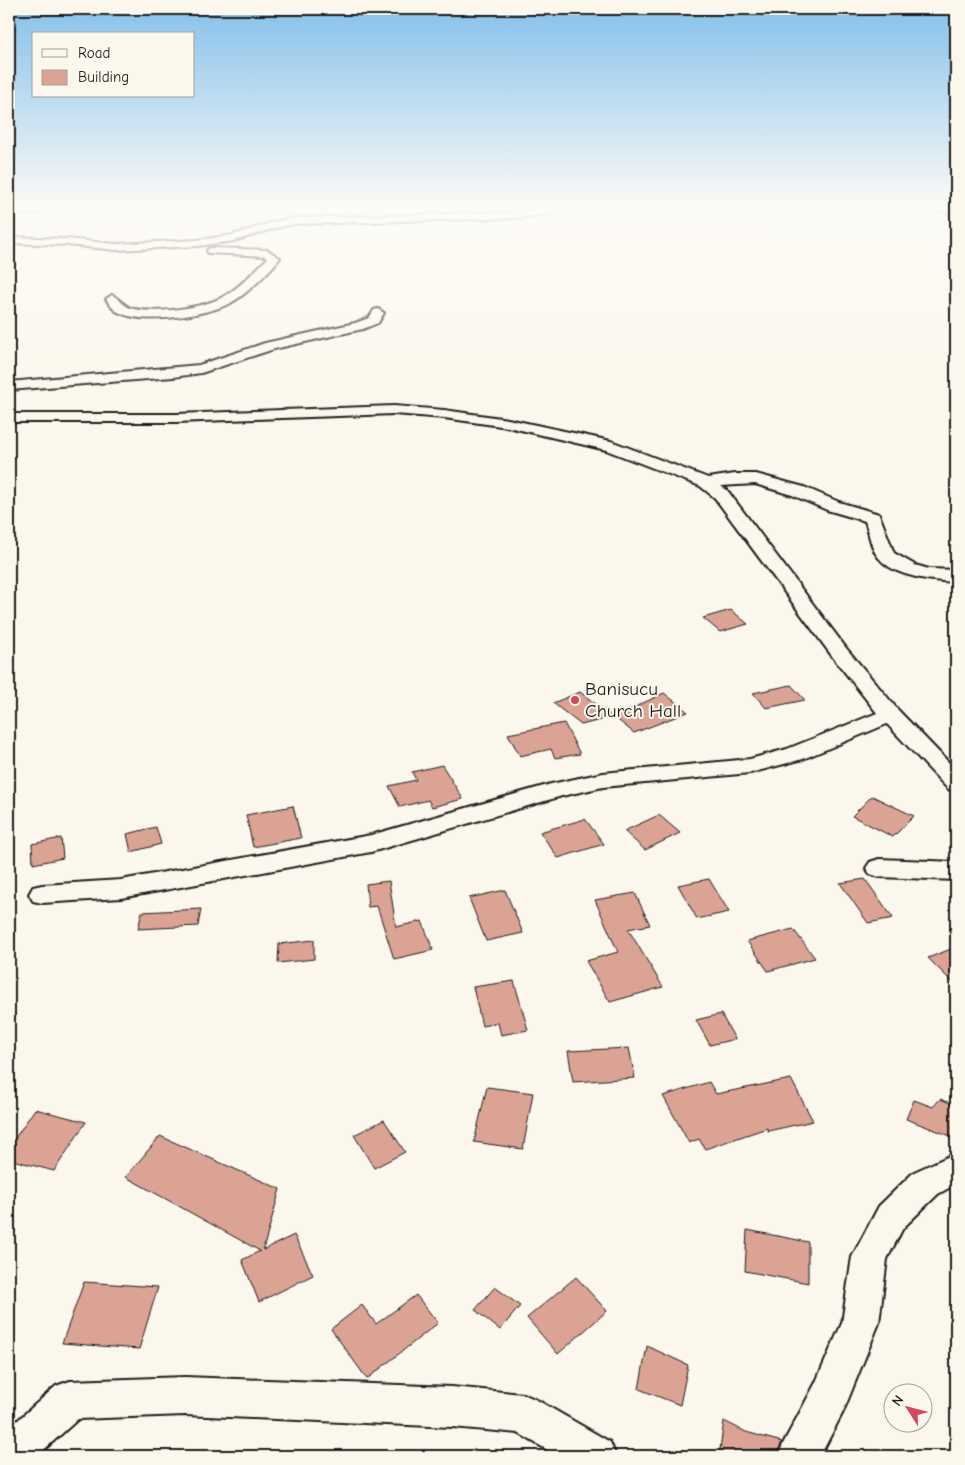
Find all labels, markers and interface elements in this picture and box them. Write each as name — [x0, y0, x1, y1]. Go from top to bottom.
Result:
legend — [32, 32, 195, 98]
text: Road — [78, 44, 110, 62]
text: Building — [78, 68, 129, 86]
place label: Banisucu Church Hall — [585, 678, 681, 722]
marker: Banisucu Church Hall — [569, 694, 581, 706]
north arrow — [882, 1382, 932, 1432]
text: N — [888, 1392, 907, 1409]

